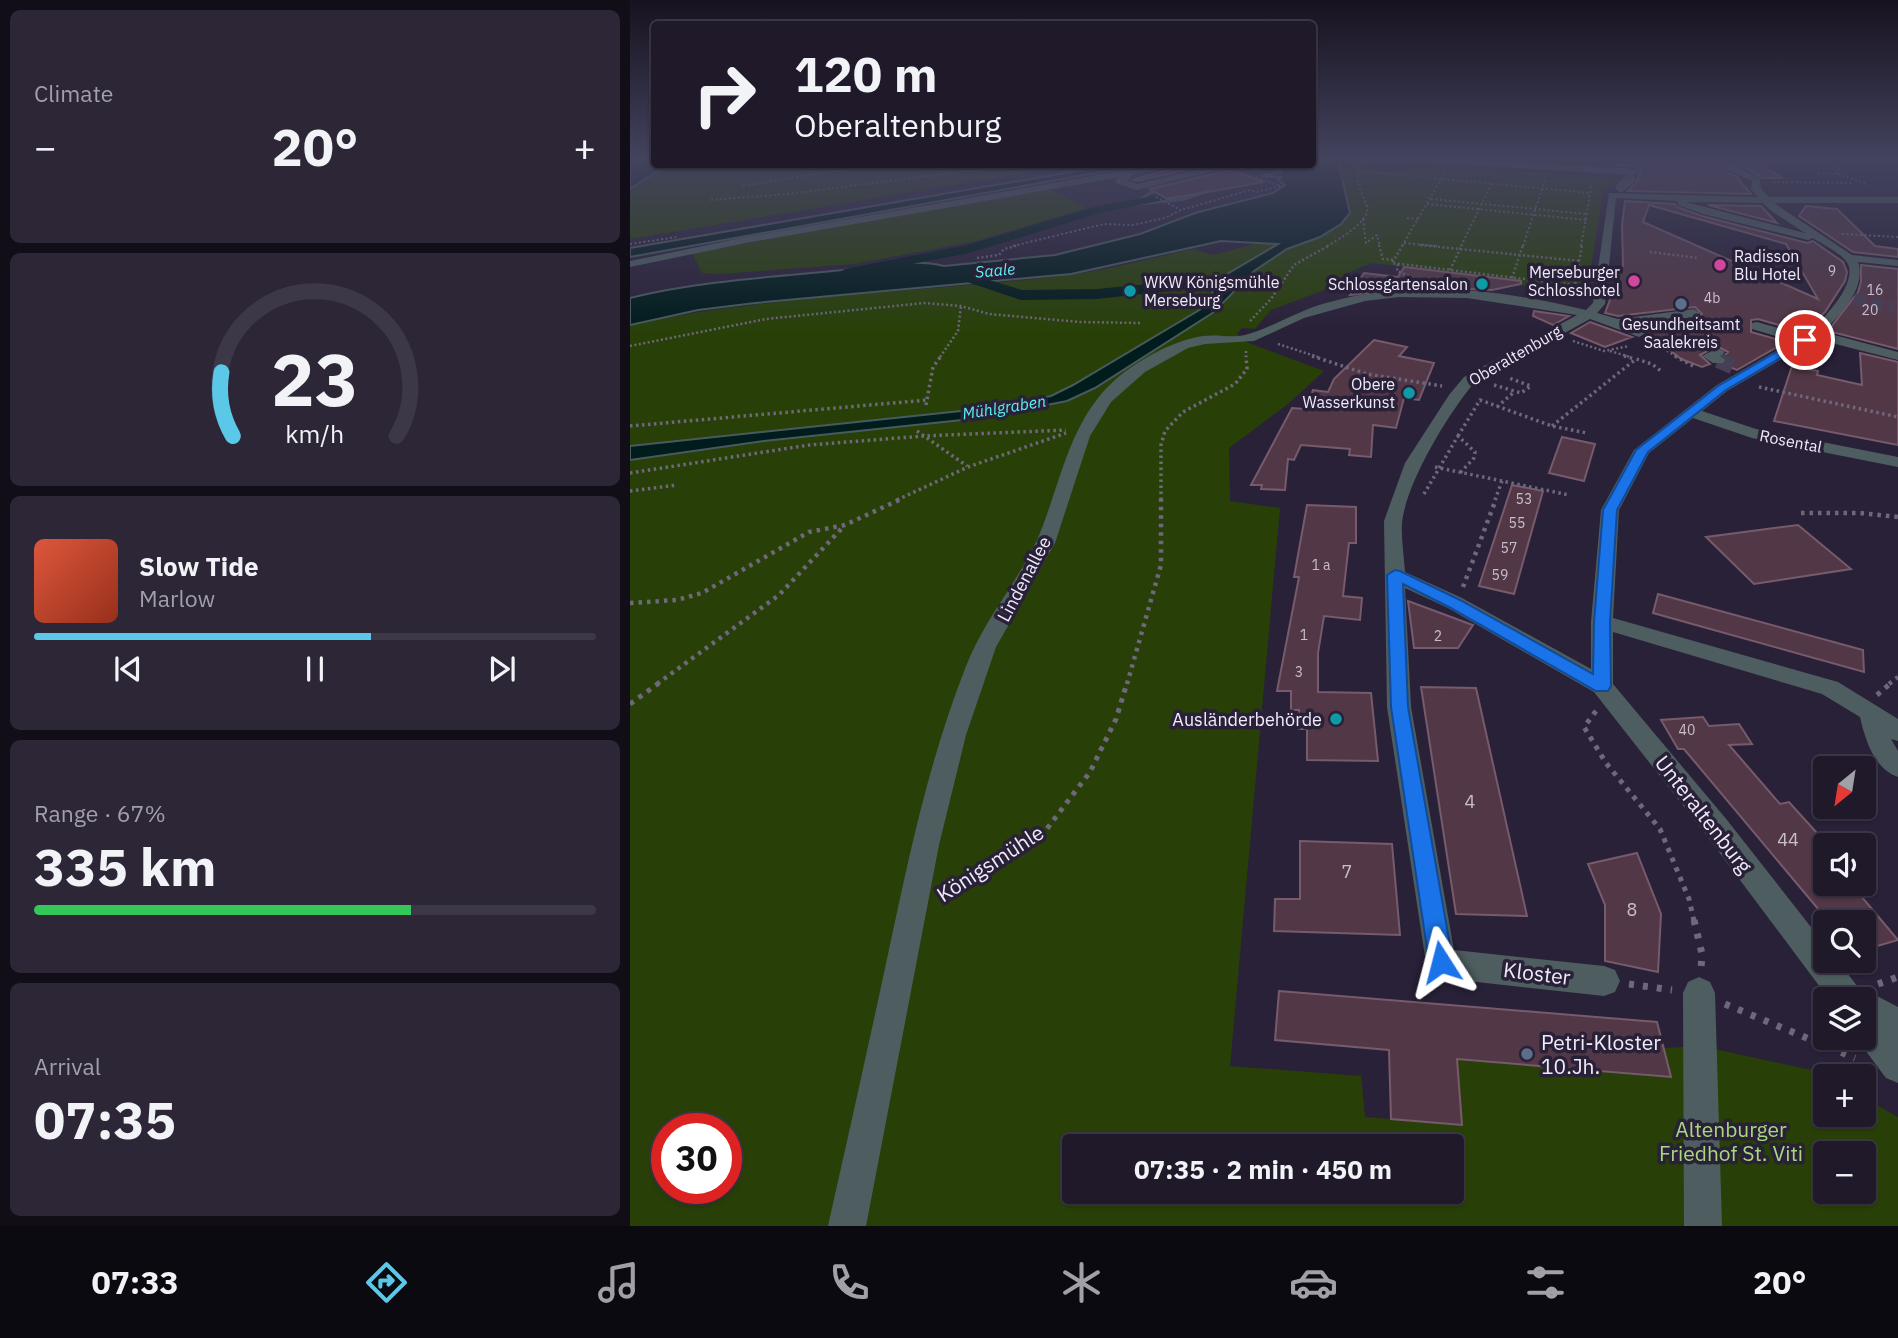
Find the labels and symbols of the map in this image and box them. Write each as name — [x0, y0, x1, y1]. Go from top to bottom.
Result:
place label: Radisson Blu Hotel — [1734, 246, 1801, 284]
marker: Radisson Blu Hotel — [1712, 257, 1728, 273]
water label: Saale — [974, 258, 1016, 282]
place label: Merseburger Schlosshotel — [1528, 262, 1620, 300]
house number: 9 — [1828, 262, 1836, 280]
place label: WKW Königsmühle Merseburg — [1144, 272, 1280, 310]
marker: Merseburger Schlosshotel — [1626, 273, 1642, 289]
place label: Schlossgartensalon — [1328, 274, 1468, 294]
marker: Schlossgartensalon — [1474, 276, 1490, 292]
house number: 16 — [1867, 281, 1883, 299]
marker: WKW Königsmühle Merseburg — [1122, 283, 1138, 299]
house number: 4b — [1704, 289, 1720, 307]
marker: Gesundheitsamt Saalekreis — [1673, 296, 1689, 312]
house number: 20 — [1862, 301, 1878, 319]
pin — [1775, 310, 1835, 370]
place label: Gesundheitsamt Saalekreis — [1622, 314, 1740, 352]
street label: Oberaltenburg — [1465, 320, 1565, 390]
place label: Obere Wasserkunst — [1302, 374, 1395, 412]
marker: Obere Wasserkunst — [1401, 385, 1417, 401]
water label: Mühlgraben — [961, 391, 1047, 423]
street label: Rosental — [1758, 425, 1824, 457]
house number: 53 — [1516, 490, 1532, 508]
house number: 55 — [1509, 514, 1525, 532]
street label: Lindenallee — [992, 532, 1056, 626]
house number: 57 — [1501, 539, 1517, 557]
house number: 1 a — [1311, 556, 1331, 574]
house number: 59 — [1492, 566, 1508, 584]
house number: 1 — [1300, 626, 1308, 644]
house number: 2 — [1434, 627, 1442, 645]
house number: 3 — [1295, 663, 1303, 681]
place label: Ausländerbehörde — [1172, 708, 1322, 731]
marker: Ausländerbehörde — [1328, 711, 1344, 727]
house number: 40 — [1679, 721, 1695, 739]
street label: Unteraltenburg — [1649, 749, 1759, 879]
north arrow — [1813, 756, 1876, 819]
house number: 4 — [1465, 790, 1476, 813]
street label: Königsmühle — [931, 818, 1049, 908]
house number: 44 — [1777, 828, 1799, 851]
house number: 7 — [1342, 860, 1352, 883]
house number: 8 — [1627, 898, 1637, 921]
position arrow — [1404, 925, 1478, 999]
street label: Kloster — [1502, 955, 1572, 991]
place label: Petri-Kloster 10.Jh. — [1541, 1028, 1661, 1080]
marker: Petri-Kloster 10.Jh. — [1519, 1046, 1535, 1062]
speed limit sign: 30 — [651, 1113, 742, 1204]
park label: Altenburger Friedhof St. Viti — [1659, 1115, 1803, 1167]

